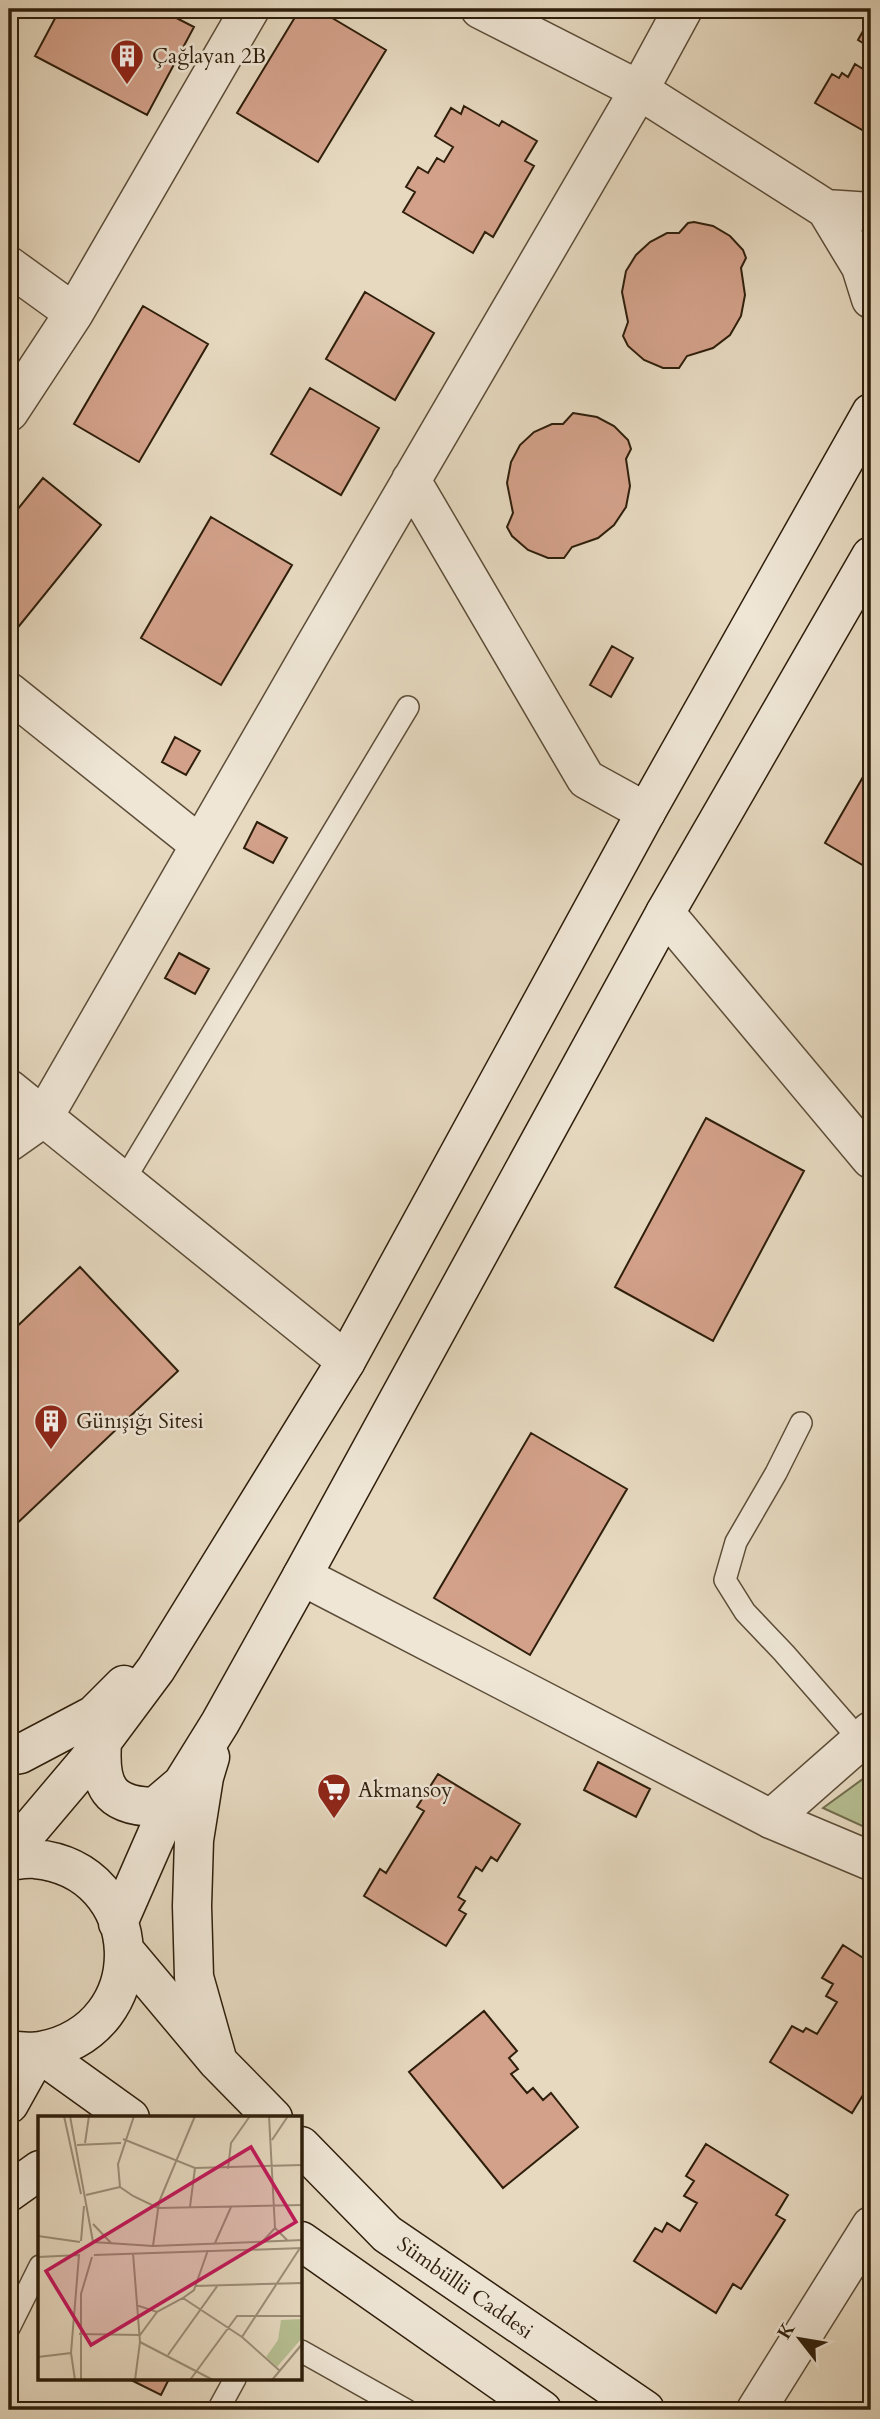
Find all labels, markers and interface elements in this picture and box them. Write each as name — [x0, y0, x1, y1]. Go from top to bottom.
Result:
building icon: Çağlayan 2B — [108, 37, 146, 86]
place label: Çağlayan 2B — [152, 42, 266, 71]
building icon: Günışığı Sitesi — [32, 1402, 70, 1451]
place label: Günışığı Sitesi — [76, 1407, 204, 1436]
supermarket icon: Akmansoy — [315, 1771, 353, 1820]
place label: Akmansoy — [358, 1776, 452, 1805]
inset map — [38, 2116, 303, 2380]
street label: Sümbüllü Caddesi — [391, 2230, 539, 2346]
north arrow — [764, 2304, 834, 2374]
text: K — [771, 2317, 802, 2344]

